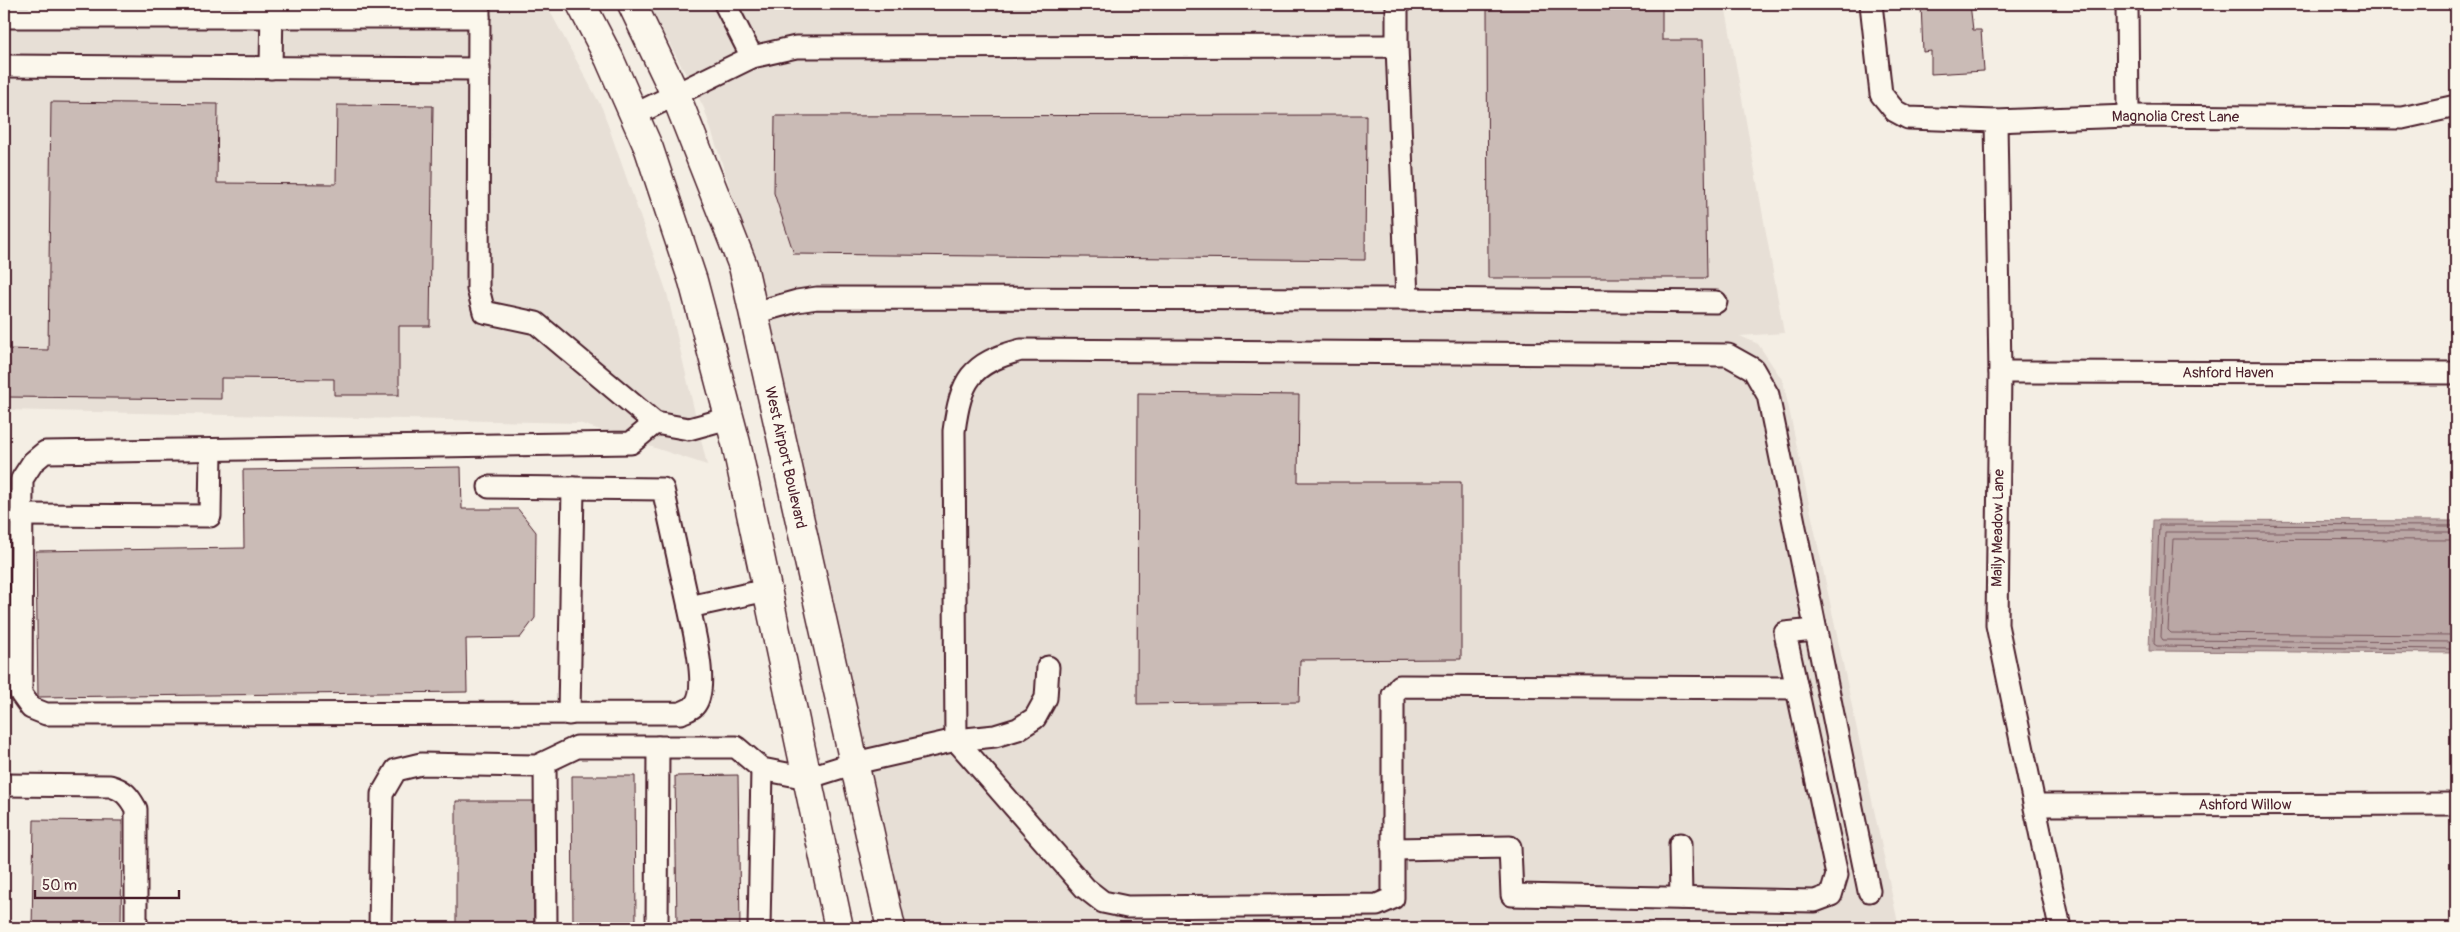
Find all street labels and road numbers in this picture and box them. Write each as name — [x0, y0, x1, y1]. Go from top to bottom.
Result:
street label: Magnolia Crest Lane — [2111, 106, 2240, 126]
street label: Ashford Haven — [2182, 363, 2274, 382]
street label: West Airport Boulevard — [761, 385, 811, 530]
street label: Maily Meadow Lane — [1987, 468, 2009, 587]
street label: Ashford Willow — [2198, 795, 2292, 814]

